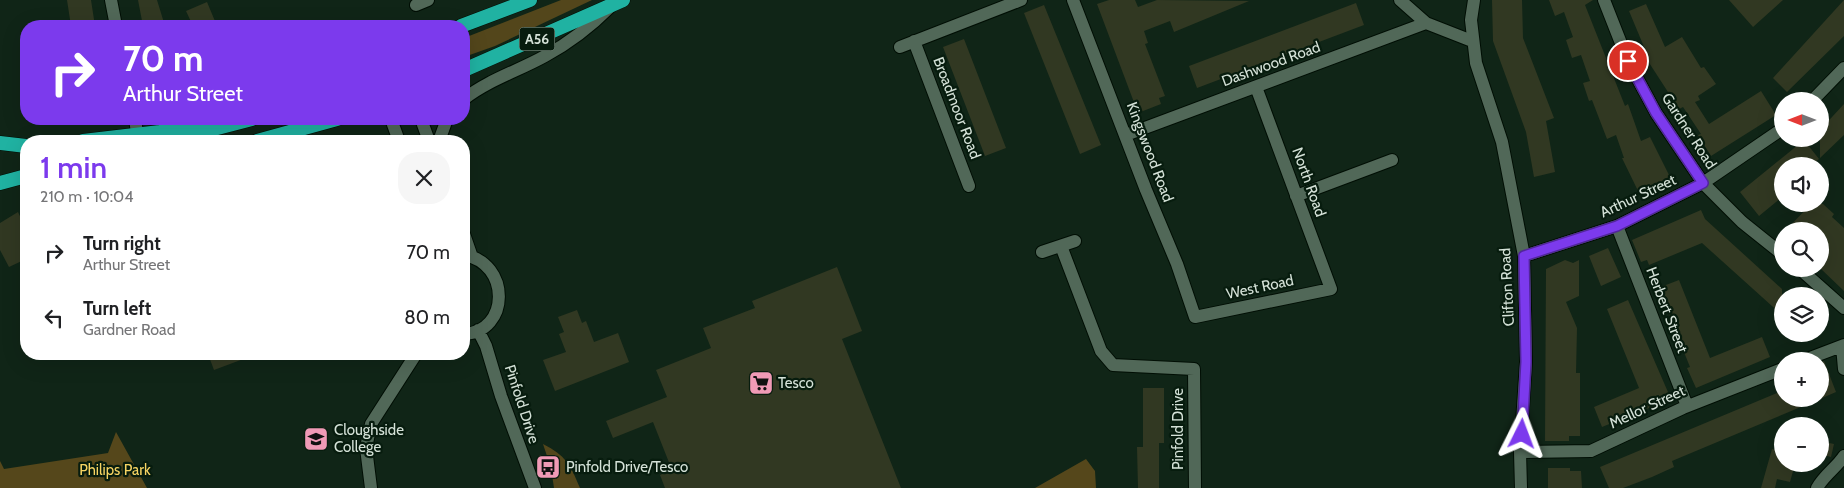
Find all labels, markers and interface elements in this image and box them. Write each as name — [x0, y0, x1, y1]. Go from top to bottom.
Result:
road number: A56 — [520, 28, 554, 50]
text: 70 m — [123, 37, 204, 80]
street label: Dashwood Road — [1219, 38, 1323, 90]
icon: right — [40, 40, 105, 105]
pin — [1607, 40, 1649, 82]
icon: arrive — [1614, 47, 1642, 75]
street label: Broadmoor Road — [929, 55, 985, 161]
text: Arthur Street — [123, 80, 243, 107]
street label: Gardner Road — [1658, 90, 1720, 172]
north arrow — [1774, 92, 1829, 148]
map controls — [1774, 92, 1829, 472]
street label: Kingswood Road — [1123, 99, 1177, 205]
street label: North Road — [1288, 145, 1330, 219]
text: 1 min — [40, 149, 107, 186]
button: close — [398, 152, 450, 204]
button: sound — [1774, 157, 1829, 212]
street label: Arthur Street — [1597, 171, 1679, 221]
text: 210 m · 10:04 — [40, 187, 134, 206]
button: search — [1774, 222, 1829, 277]
text: Turn right — [83, 232, 161, 255]
icon: right — [40, 239, 68, 267]
text: 70 m — [406, 241, 450, 264]
street label: Clifton Road — [1496, 247, 1518, 327]
text: Arthur Street — [83, 255, 170, 274]
street label: Herbert Street — [1642, 265, 1692, 355]
street label: West Road — [1225, 271, 1295, 303]
button: layers — [1774, 287, 1829, 342]
text: Turn left — [83, 297, 151, 320]
icon: left — [40, 304, 68, 332]
text: 80 m — [404, 306, 450, 329]
text: Gardner Road — [83, 320, 176, 339]
button: + — [1774, 352, 1829, 407]
street label: Pinfold Drive — [501, 362, 543, 446]
supermarket icon: Tesco — [748, 370, 774, 396]
place label: Tesco — [778, 374, 814, 392]
street label: Mellor Street — [1606, 382, 1688, 432]
street label: Pinfold Drive — [1169, 388, 1187, 470]
position arrow — [1495, 407, 1547, 459]
button: − — [1774, 417, 1829, 472]
place label: Cloughside College — [334, 421, 404, 456]
school or university icon: Cloughside College — [303, 426, 329, 452]
bus stop icon: Pinfold Drive/Tesco — [535, 454, 561, 480]
place label: Pinfold Drive/Tesco — [566, 458, 688, 476]
park label: Philips Park — [79, 461, 151, 479]

